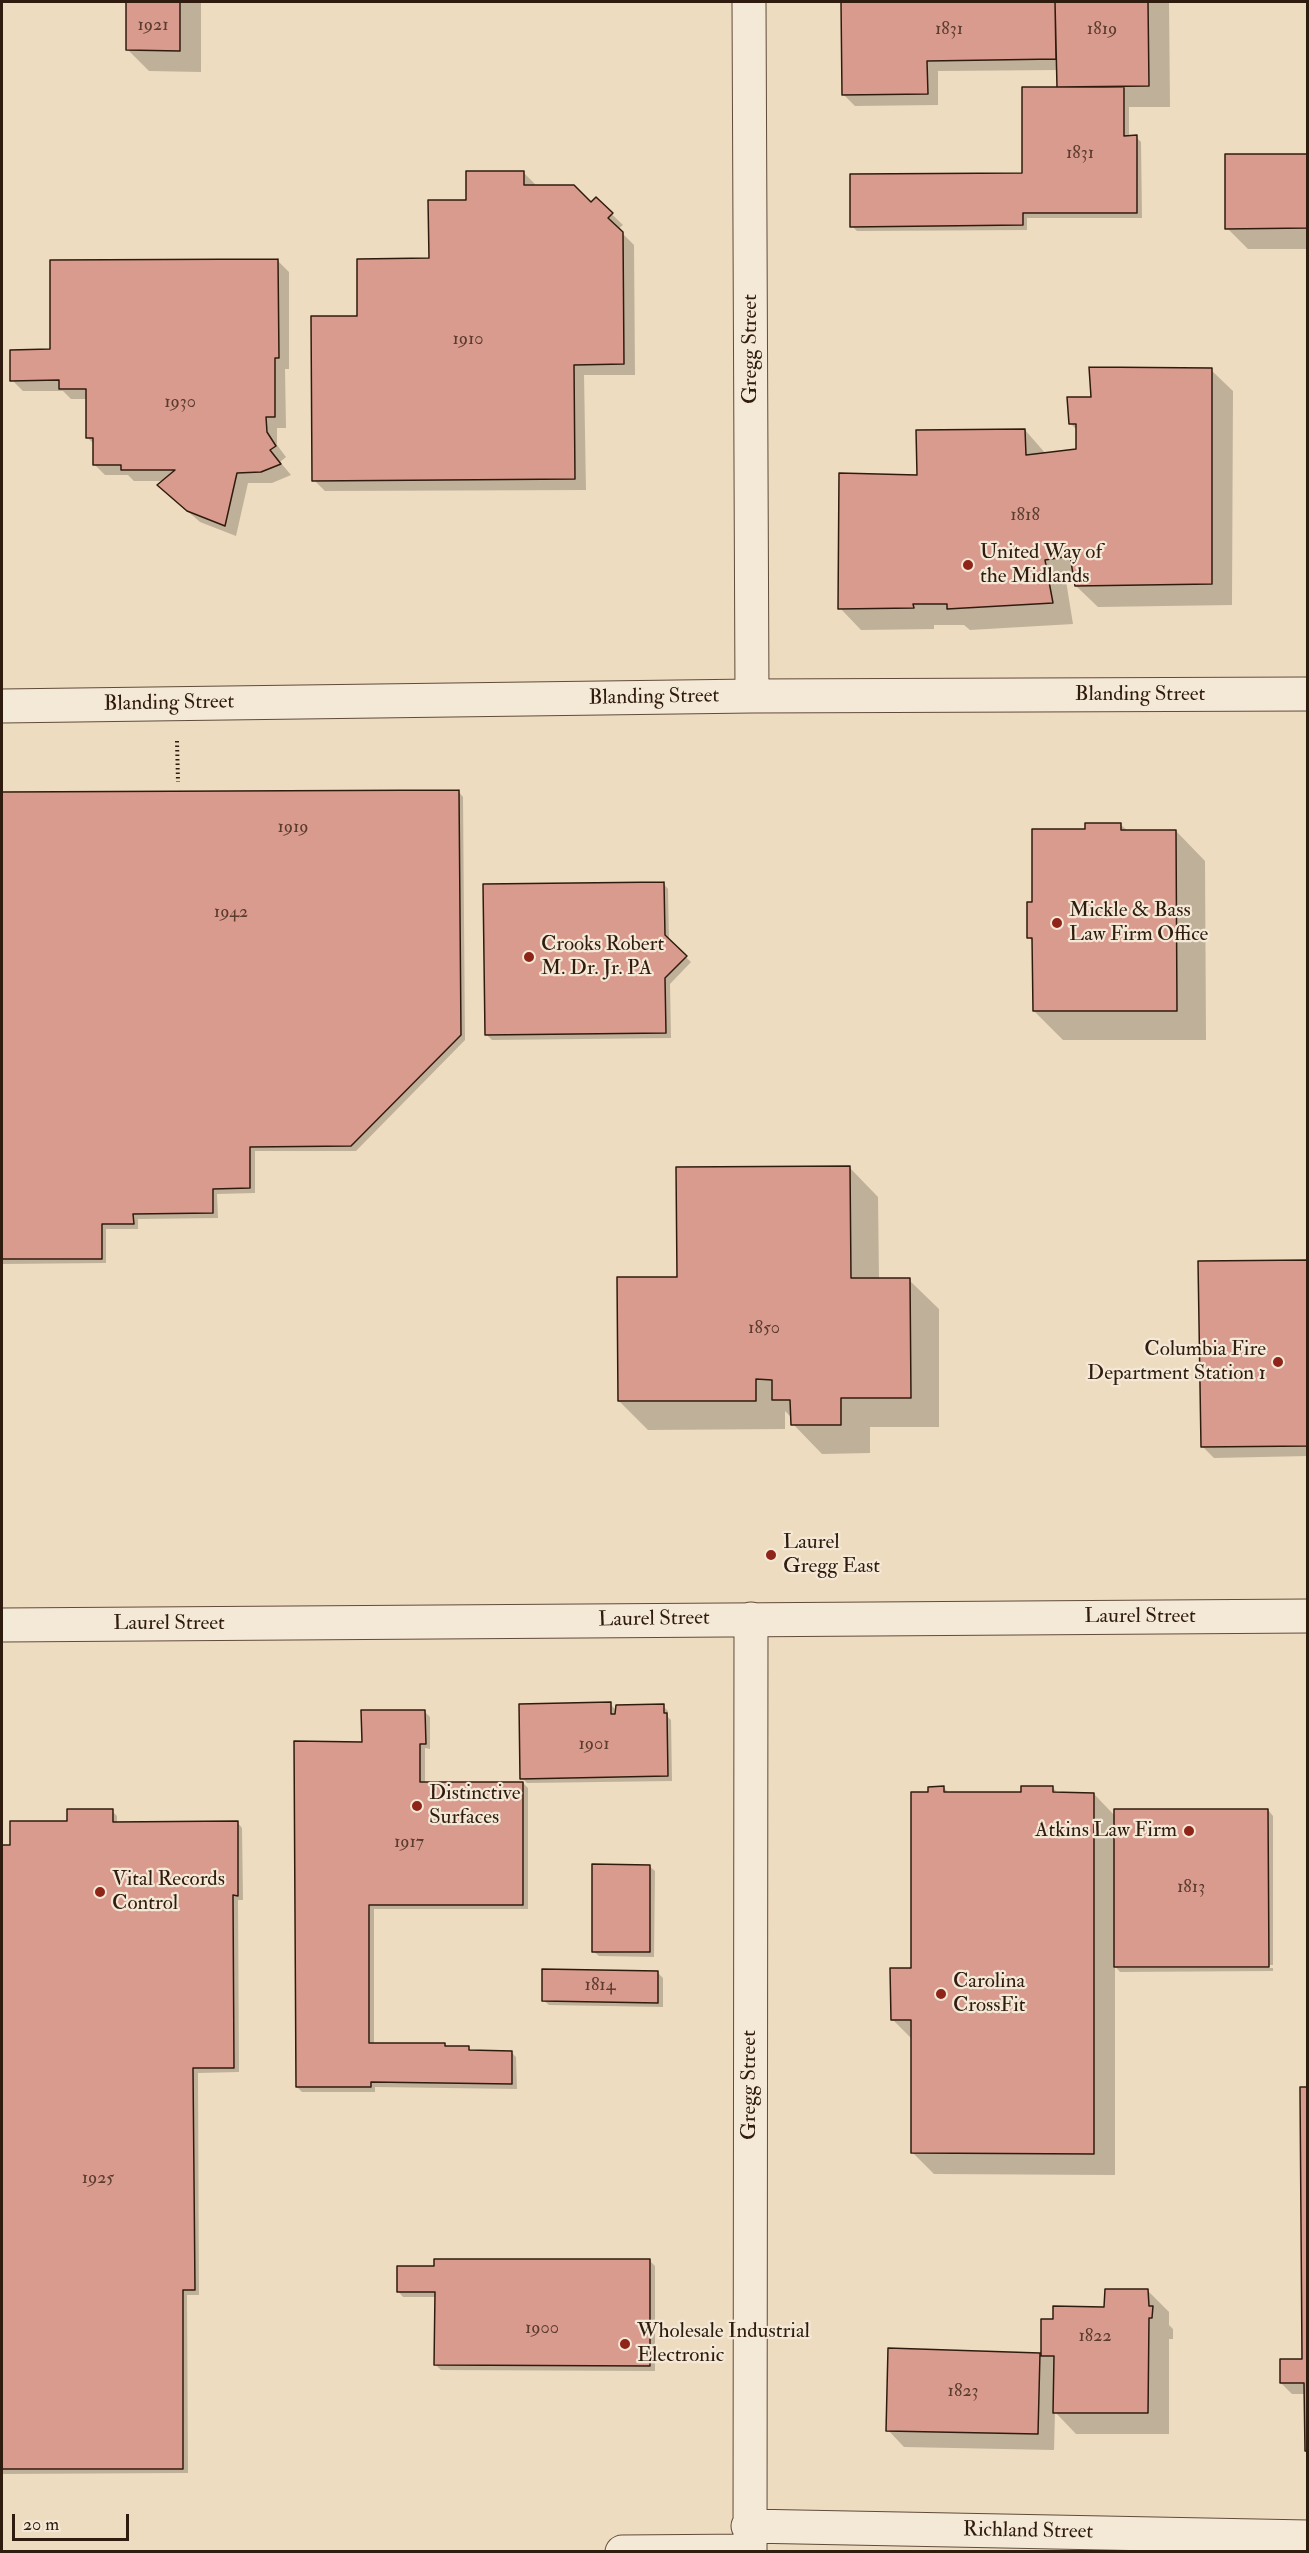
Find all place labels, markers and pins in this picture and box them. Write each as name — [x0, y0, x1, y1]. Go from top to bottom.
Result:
place label: United Way of the Midlands — [980, 540, 1102, 590]
marker: United Way of the Midlands — [961, 558, 975, 572]
place label: Mickle & Bass Law Firm Office — [1069, 898, 1208, 948]
marker: Mickle & Bass Law Firm Office — [1050, 916, 1064, 930]
place label: Crooks Robert M. Dr. Jr. PA — [541, 932, 664, 982]
marker: Crooks Robert M. Dr. Jr. PA — [522, 950, 536, 964]
place label: Columbia Fire Department Station 1 — [1087, 1337, 1266, 1387]
marker: Columbia Fire Department Station 1 — [1271, 1355, 1285, 1369]
place label: Laurel Gregg East — [783, 1530, 880, 1580]
marker: Laurel Gregg East — [764, 1548, 778, 1562]
place label: Distinctive Surfaces — [429, 1781, 520, 1831]
marker: Distinctive Surfaces — [410, 1799, 424, 1813]
place label: Atkins Law Firm — [1035, 1818, 1177, 1844]
marker: Atkins Law Firm — [1182, 1824, 1196, 1838]
place label: Vital Records Control — [112, 1867, 225, 1917]
marker: Vital Records Control — [93, 1885, 107, 1899]
place label: Carolina CrossFit — [953, 1969, 1026, 2019]
marker: Carolina CrossFit — [934, 1987, 948, 2001]
place label: Wholesale Industrial Electronic — [637, 2319, 810, 2369]
marker: Wholesale Industrial Electronic — [618, 2337, 632, 2351]

